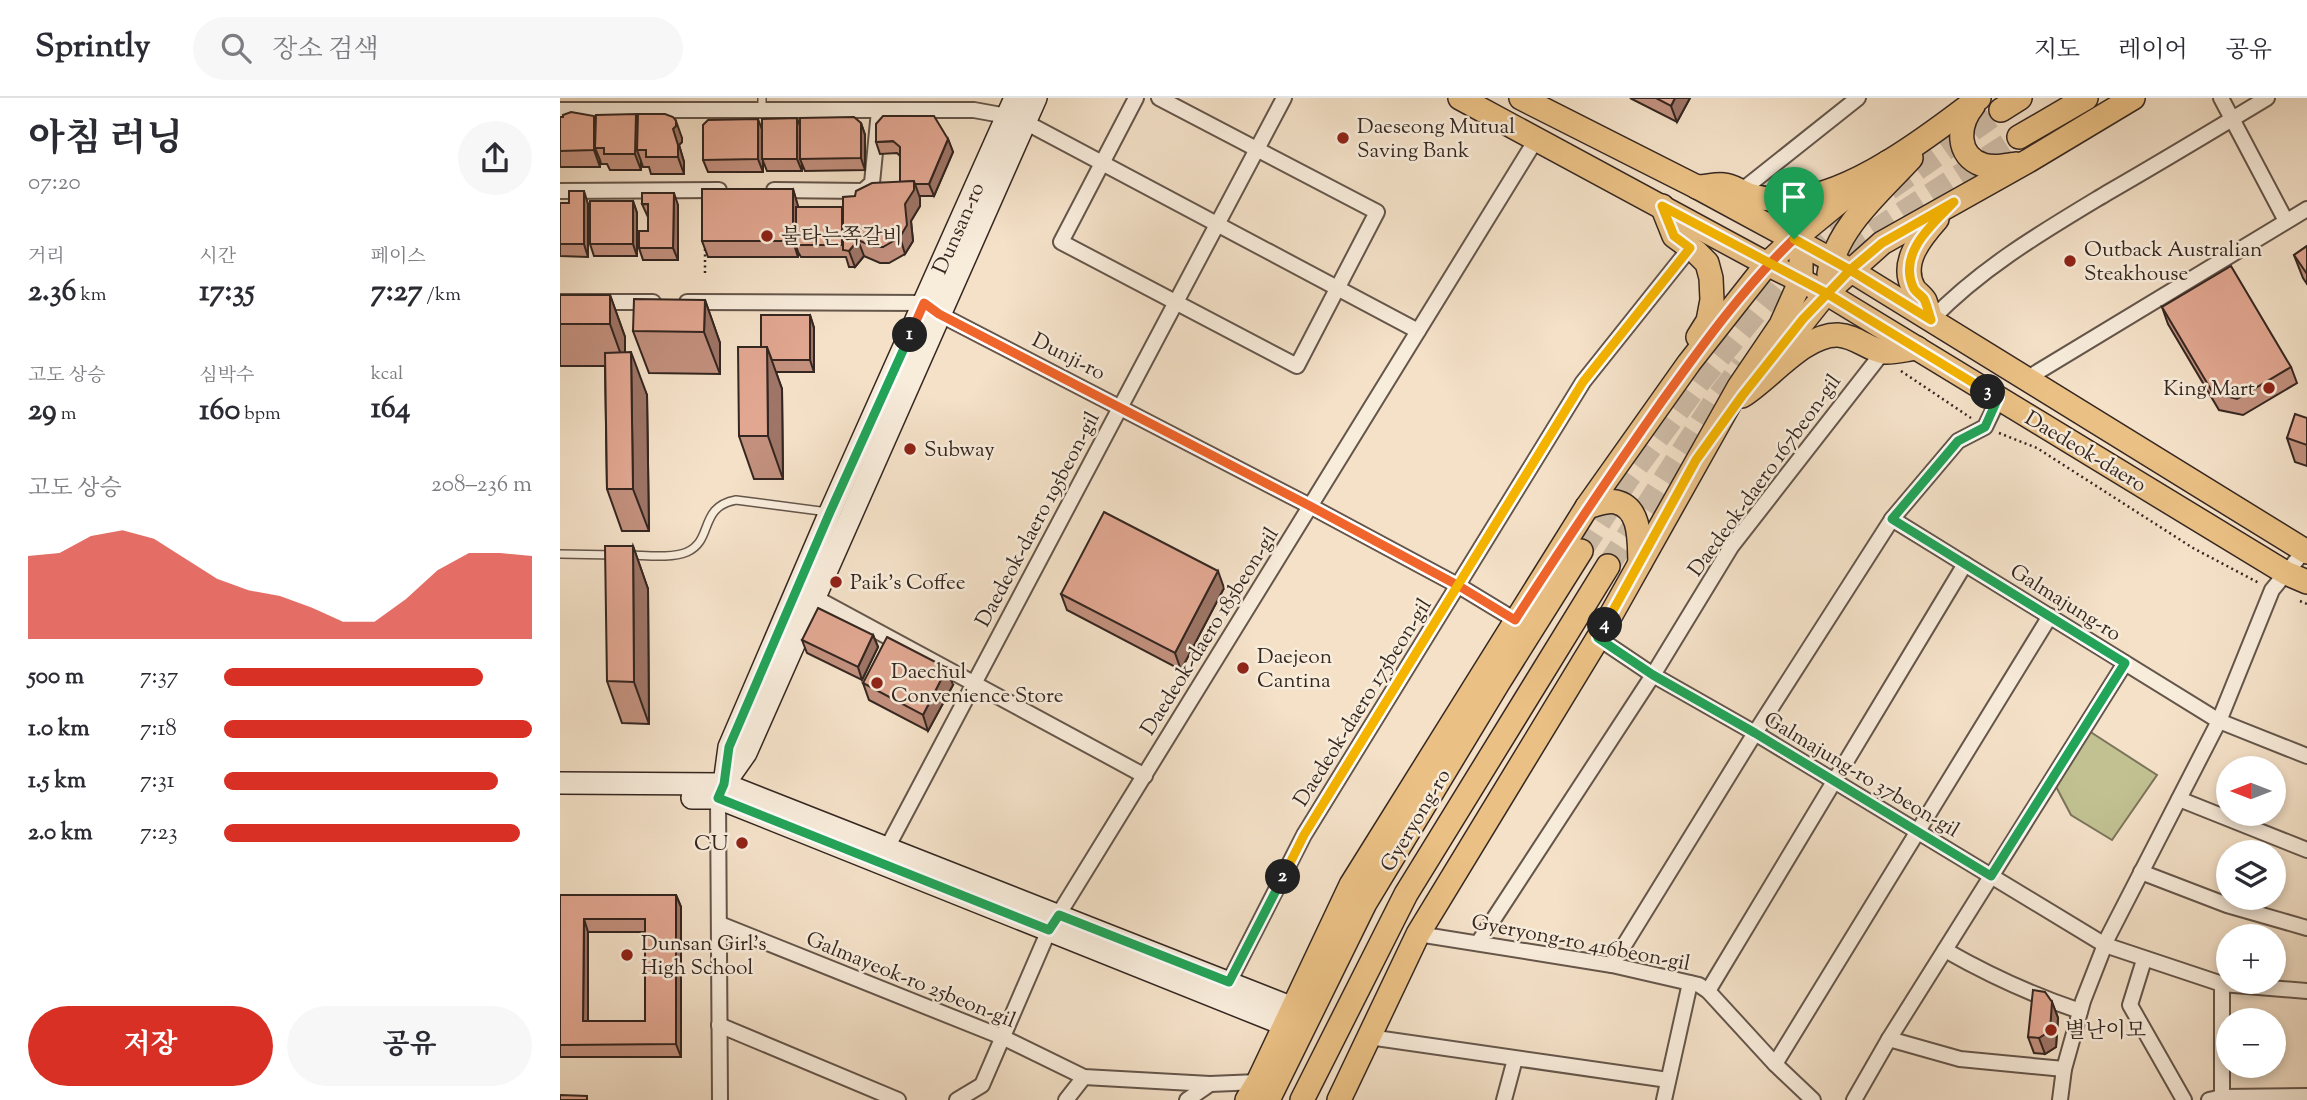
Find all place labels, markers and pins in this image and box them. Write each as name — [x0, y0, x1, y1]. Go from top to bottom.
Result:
place label: Daeseong Mutual Saving Bank — [1357, 113, 1515, 167]
marker: Daeseong Mutual Saving Bank — [1335, 130, 1351, 146]
pin — [1764, 167, 1824, 239]
place label: 불타는쪽갈비 — [781, 223, 903, 253]
marker: 불타는쪽갈비 — [759, 228, 775, 244]
place label: Outback Australian Steakhouse — [2084, 236, 2263, 290]
marker: Outback Australian Steakhouse — [2062, 253, 2078, 269]
pin: 1 — [892, 317, 928, 352]
pin: 3 — [1970, 374, 2006, 410]
place label: King Mart — [2163, 375, 2255, 405]
marker: King Mart — [2261, 380, 2277, 396]
place label: Subway — [924, 436, 995, 466]
marker: Subway — [902, 441, 918, 457]
place label: Paik's Coffee — [850, 569, 966, 599]
marker: Paik's Coffee — [828, 574, 844, 590]
pin: 4 — [1588, 608, 1622, 642]
place label: Daejeon Cantina — [1257, 643, 1332, 697]
place label: Daechul Convenience Store — [891, 658, 1064, 712]
marker: Daejeon Cantina — [1235, 660, 1251, 676]
marker: Daechul Convenience Store — [869, 675, 885, 691]
place label: CU — [694, 830, 728, 860]
marker: CU — [734, 835, 750, 851]
pin: 2 — [1266, 860, 1300, 894]
place label: Dunsan Girl's High School — [641, 930, 767, 984]
marker: Dunsan Girl's High School — [619, 947, 635, 963]
place label: 별난이모 — [2065, 1017, 2146, 1047]
marker: 별난이모 — [2043, 1022, 2059, 1038]

